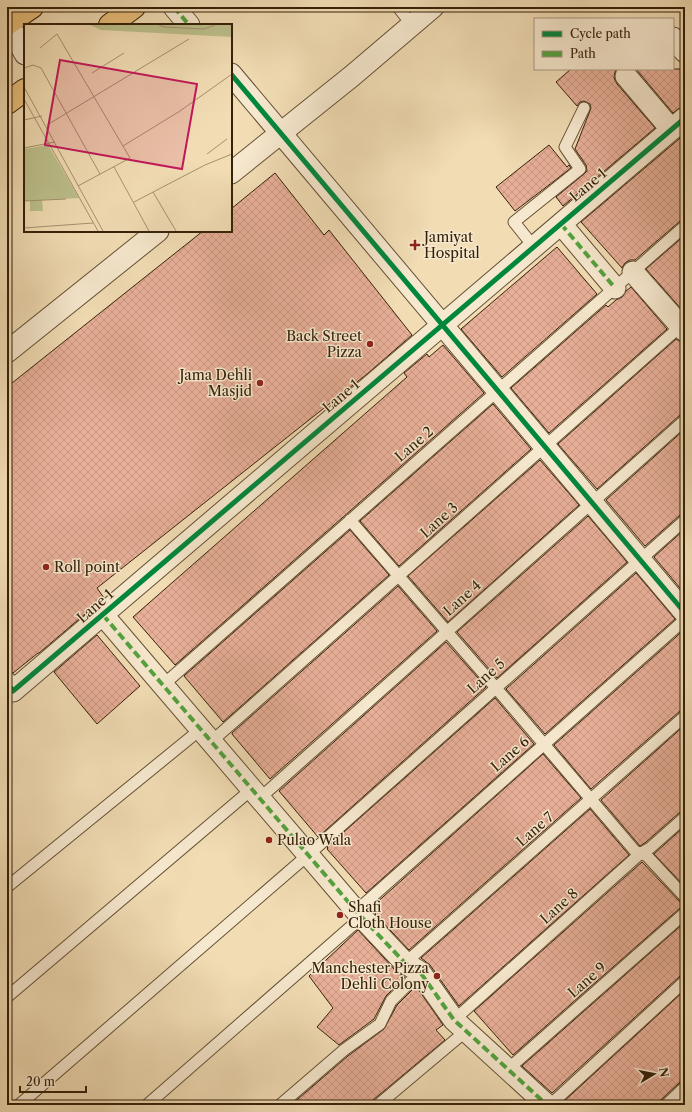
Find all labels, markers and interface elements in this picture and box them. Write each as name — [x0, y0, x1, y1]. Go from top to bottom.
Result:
legend — [534, 18, 674, 70]
inset map — [24, 24, 232, 232]
text: Cycle path — [570, 26, 631, 41]
text: Path — [570, 46, 596, 61]
street label: Lane 1 — [566, 164, 610, 206]
place label: Jamiyat Hospital — [422, 228, 480, 262]
marker: Jamiyat Hospital — [409, 239, 421, 251]
place label: Back Street Pizza — [286, 327, 363, 361]
marker: Back Street Pizza — [365, 339, 375, 349]
place label: Jama Dehli Masjid — [177, 366, 252, 400]
street label: Lane 1 — [319, 375, 363, 417]
marker: Jama Dehli Masjid — [255, 378, 265, 388]
street label: Lane 2 — [391, 422, 437, 466]
street label: Lane 3 — [416, 498, 462, 542]
place label: Roll point — [54, 558, 120, 576]
marker: Roll point — [41, 562, 51, 572]
street label: Lane 4 — [439, 576, 485, 620]
street label: Lane 1 — [73, 585, 117, 627]
street label: Lane 5 — [463, 654, 509, 698]
street label: Lane 6 — [487, 732, 533, 776]
street label: Lane 7 — [513, 808, 558, 850]
place label: Pulao Wala — [277, 831, 352, 849]
marker: Pulao Wala — [264, 835, 274, 845]
street label: Lane 8 — [536, 884, 582, 928]
place label: Shafi Cloth House — [348, 898, 432, 932]
marker: Shafi Cloth House — [335, 910, 345, 920]
street label: Lane 9 — [564, 958, 610, 1002]
place label: Manchester Pizza Dehli Colony — [311, 959, 430, 993]
marker: Manchester Pizza Dehli Colony — [432, 971, 442, 981]
north arrow — [634, 1054, 674, 1094]
text: N — [656, 1066, 672, 1079]
scale bar — [20, 1068, 86, 1094]
text: 20 m — [26, 1074, 55, 1089]

